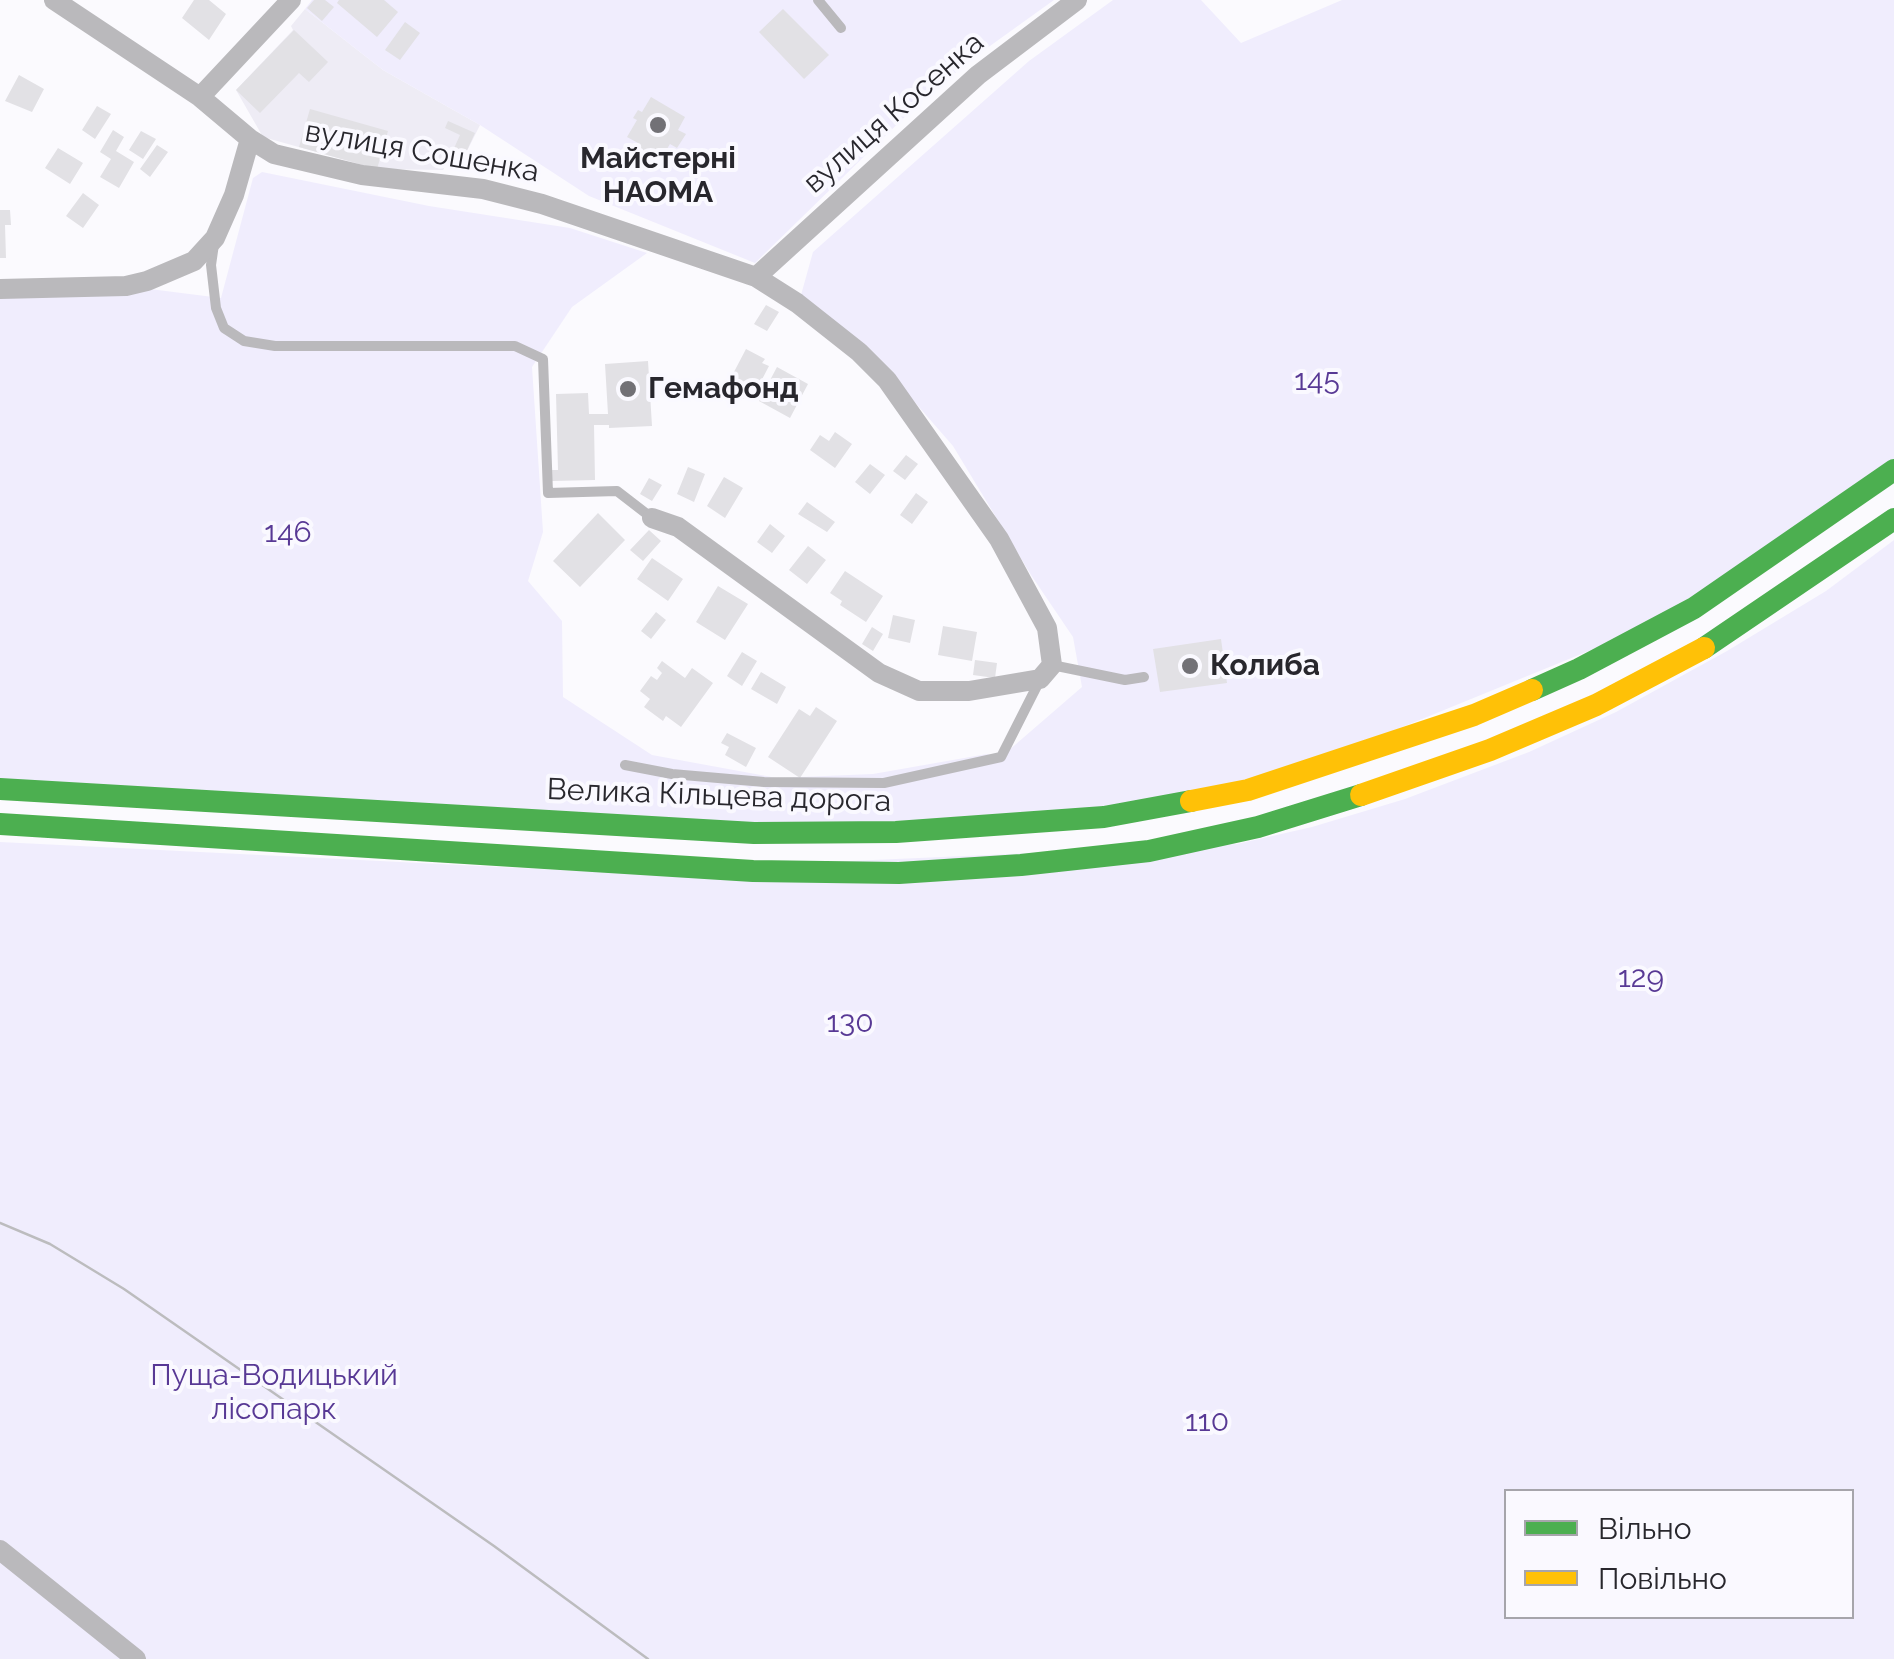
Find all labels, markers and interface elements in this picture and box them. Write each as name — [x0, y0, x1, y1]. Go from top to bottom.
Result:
street label: вулиця Косенка — [797, 25, 991, 201]
street label: вулиця Сошенка — [302, 114, 542, 190]
marker: Майстерні НАОМА — [647, 114, 669, 136]
place label: Майстерні НАОМА — [580, 141, 736, 212]
park label: 145 — [1294, 363, 1340, 399]
place label: Гемафонд — [648, 371, 799, 407]
marker: Гемафонд — [617, 378, 639, 400]
park label: 146 — [264, 515, 312, 551]
place label: Колиба — [1210, 648, 1320, 684]
marker: Колиба — [1179, 655, 1201, 677]
street label: Велика Кільцева дорога — [546, 772, 892, 820]
park label: 129 — [1618, 960, 1664, 996]
park label: 130 — [826, 1005, 874, 1041]
park label: Пуща-Водицький лісопарк — [150, 1358, 398, 1428]
park label: 110 — [1185, 1404, 1229, 1440]
legend — [1504, 1489, 1854, 1619]
text: Вільно — [1598, 1511, 1692, 1546]
text: Повільно — [1598, 1561, 1727, 1596]

